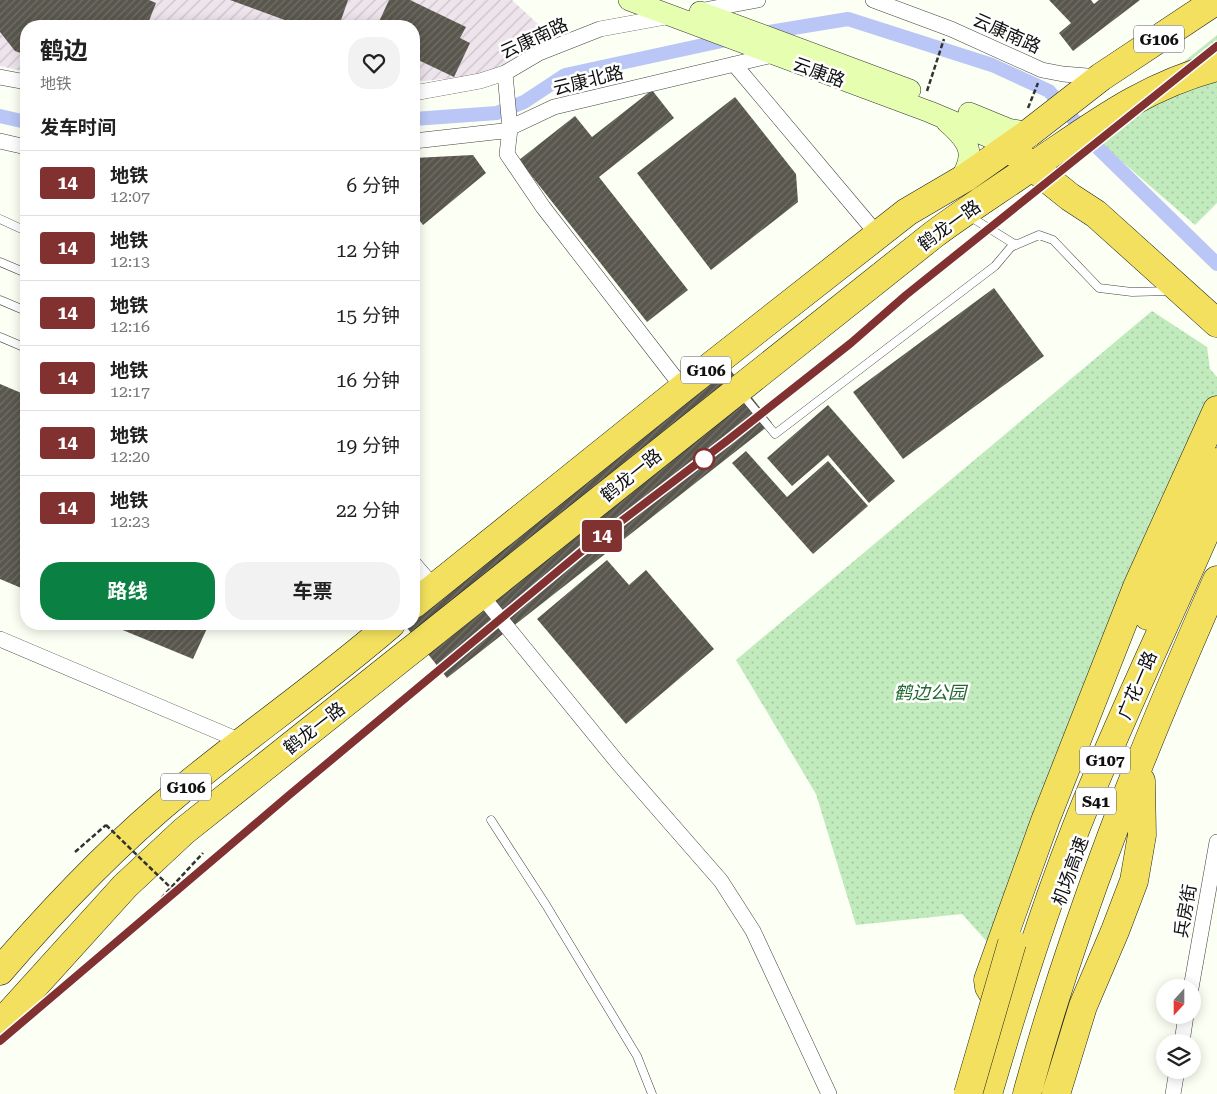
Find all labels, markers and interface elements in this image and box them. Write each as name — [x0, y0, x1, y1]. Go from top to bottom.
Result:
street label: 云康南路 — [970, 9, 1044, 57]
street label: 云康南路 — [497, 13, 571, 63]
road number: G106 — [1134, 26, 1184, 52]
text: 鹤边 — [40, 37, 88, 65]
button: heart — [348, 37, 400, 89]
street label: 云康路 — [790, 53, 848, 91]
street label: 云康北路 — [551, 61, 625, 99]
text: 地铁 — [40, 74, 72, 93]
text: 发车时间 — [40, 116, 116, 139]
text: 地铁 — [110, 164, 148, 187]
text: 14 — [57, 172, 78, 193]
text: 6 分钟 — [347, 174, 400, 197]
text: 12:07 — [110, 187, 150, 206]
street label: 鹤龙一路 — [914, 195, 984, 255]
text: 地铁 — [110, 229, 148, 252]
text: 14 — [57, 237, 78, 258]
text: 12 分钟 — [336, 239, 400, 262]
text: 12:13 — [110, 252, 150, 271]
text: 地铁 — [110, 294, 148, 317]
text: 14 — [57, 302, 78, 323]
text: 15 分钟 — [336, 304, 400, 327]
text: 12:16 — [110, 317, 150, 336]
road number: G106 — [681, 356, 731, 384]
text: 地铁 — [110, 359, 148, 382]
text: 14 — [57, 367, 78, 388]
text: 16 分钟 — [336, 369, 400, 392]
text: 12:17 — [110, 382, 150, 401]
text: 地铁 — [110, 424, 148, 447]
text: 14 — [57, 432, 78, 453]
text: 19 分钟 — [336, 434, 400, 457]
street label: 鹤龙一路 — [596, 444, 666, 506]
text: 12:20 — [110, 447, 150, 466]
unlabelled marker — [693, 448, 715, 470]
text: 地铁 — [110, 489, 148, 512]
text: 14 — [57, 497, 78, 518]
text: 22 分钟 — [336, 499, 400, 522]
text: 12:23 — [110, 512, 150, 531]
line badge: 14 — [580, 520, 624, 552]
text: 14 — [592, 525, 612, 546]
button: 路线 — [40, 562, 215, 620]
button: 车票 — [225, 562, 400, 620]
street label: 广花一路 — [1113, 648, 1161, 722]
park label: 鹤边公园 — [894, 682, 969, 703]
street label: 鹤龙一路 — [279, 698, 349, 758]
road number: G107 — [1080, 746, 1130, 774]
road number: G106 — [161, 774, 211, 800]
road number: S41 — [1076, 788, 1116, 814]
street label: 机场高速 — [1048, 834, 1092, 908]
street label: 兵房街 — [1170, 883, 1200, 939]
north arrow — [1156, 979, 1201, 1024]
map controls — [1156, 979, 1201, 1079]
button: layers — [1156, 1034, 1201, 1079]

